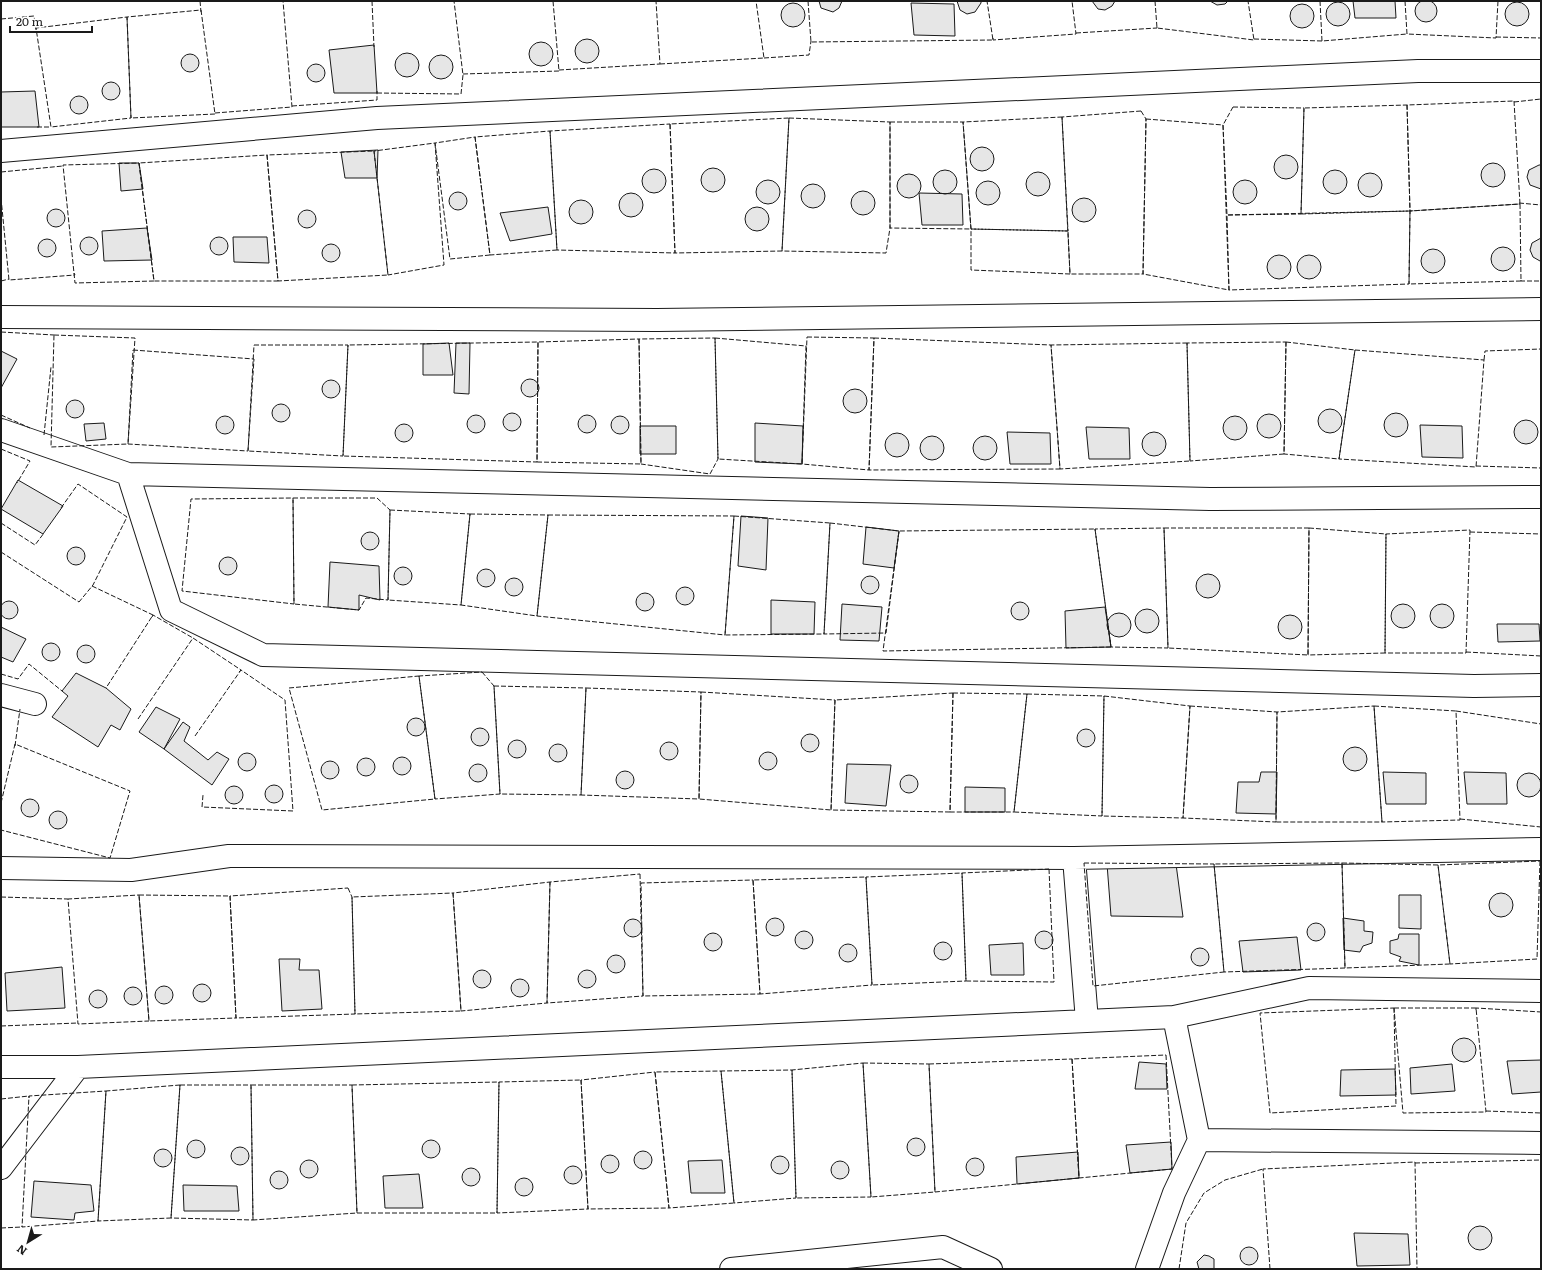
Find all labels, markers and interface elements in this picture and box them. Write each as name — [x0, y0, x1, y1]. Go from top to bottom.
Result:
scale bar — [10, 8, 92, 34]
text: 20 m — [16, 12, 43, 30]
north arrow — [8, 1222, 48, 1262]
text: N — [13, 1242, 30, 1260]

